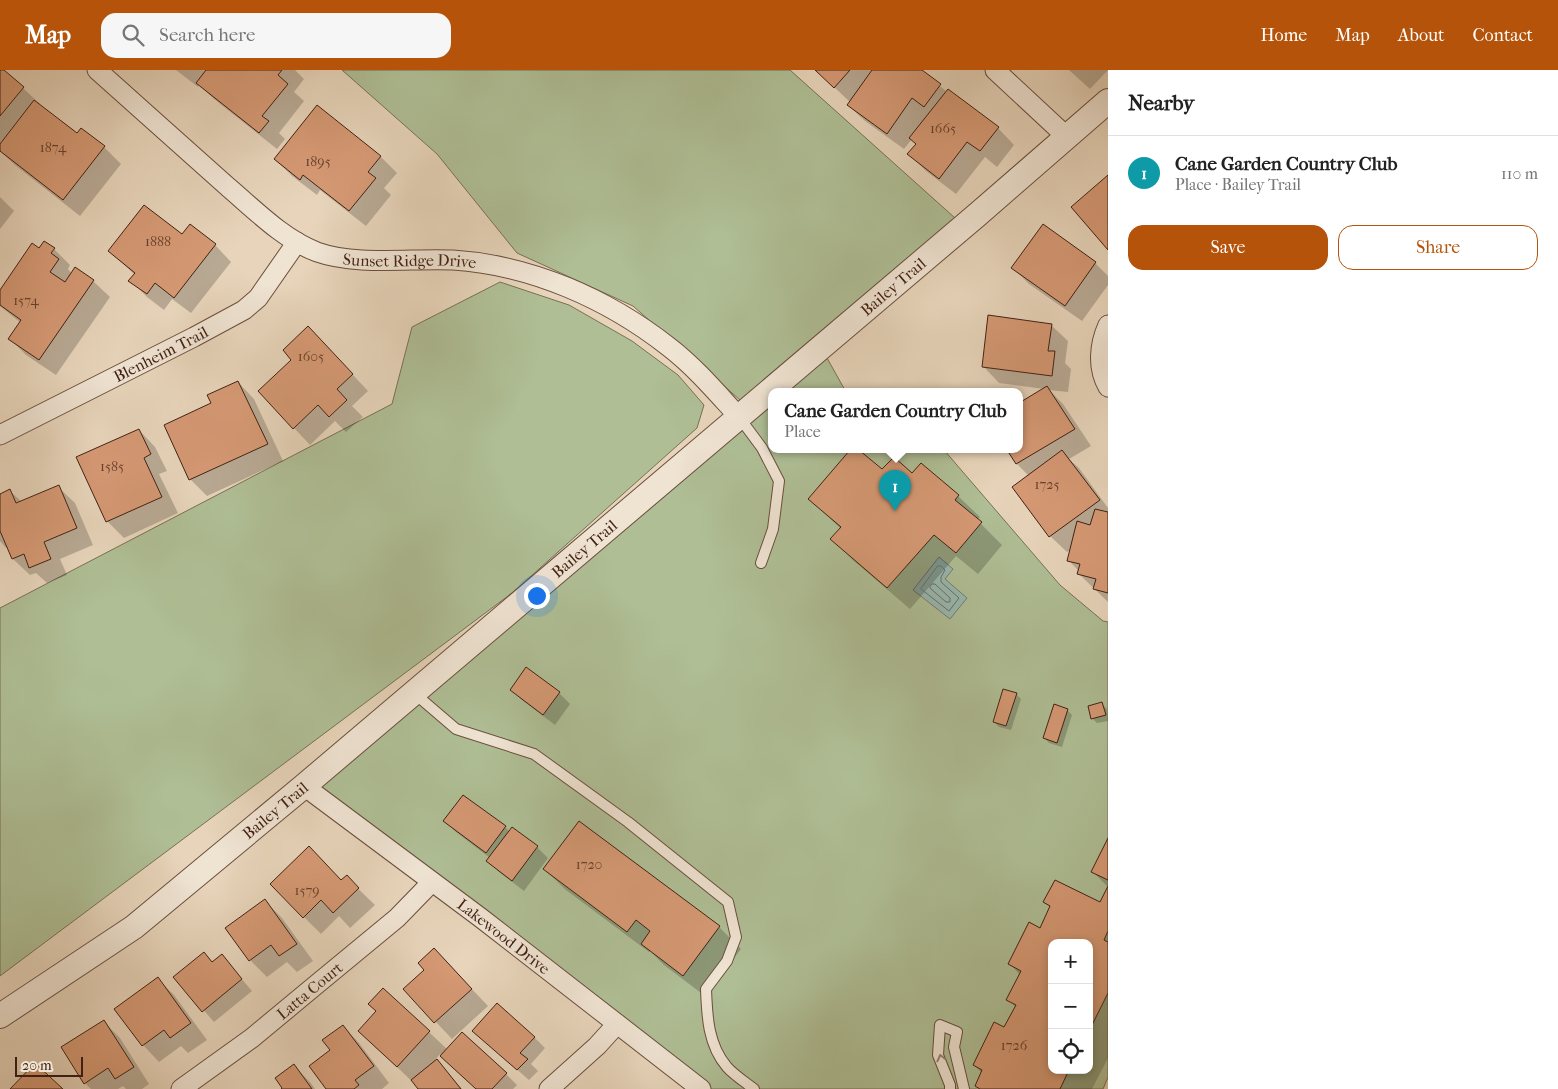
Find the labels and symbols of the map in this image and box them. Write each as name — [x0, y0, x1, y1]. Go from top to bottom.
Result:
house number: 1665 — [930, 120, 956, 137]
house number: 1874 — [40, 139, 67, 156]
house number: 1895 — [305, 153, 331, 170]
house number: 1888 — [145, 233, 171, 250]
street label: Sunset Ridge Drive — [342, 249, 478, 272]
street label: Bailey Trail — [857, 253, 930, 320]
house number: 1574 — [13, 292, 40, 309]
street label: Blenheim Trail — [110, 322, 212, 386]
house number: 1605 — [298, 348, 324, 365]
house number: 1585 — [100, 458, 124, 475]
pin: 1 — [879, 470, 911, 511]
house number: 1725 — [1035, 476, 1059, 493]
street label: Bailey Trail — [548, 515, 621, 582]
your location — [524, 583, 550, 609]
street label: Bailey Trail — [239, 777, 312, 843]
house number: 1720 — [576, 856, 602, 873]
house number: 1579 — [294, 882, 320, 899]
street label: Lakewood Drive — [454, 895, 554, 978]
street label: Latta Court — [273, 958, 347, 1024]
house number: 1726 — [1001, 1037, 1028, 1054]
one-way arrow — [936, 1053, 947, 1062]
scale bar — [15, 1054, 82, 1077]

